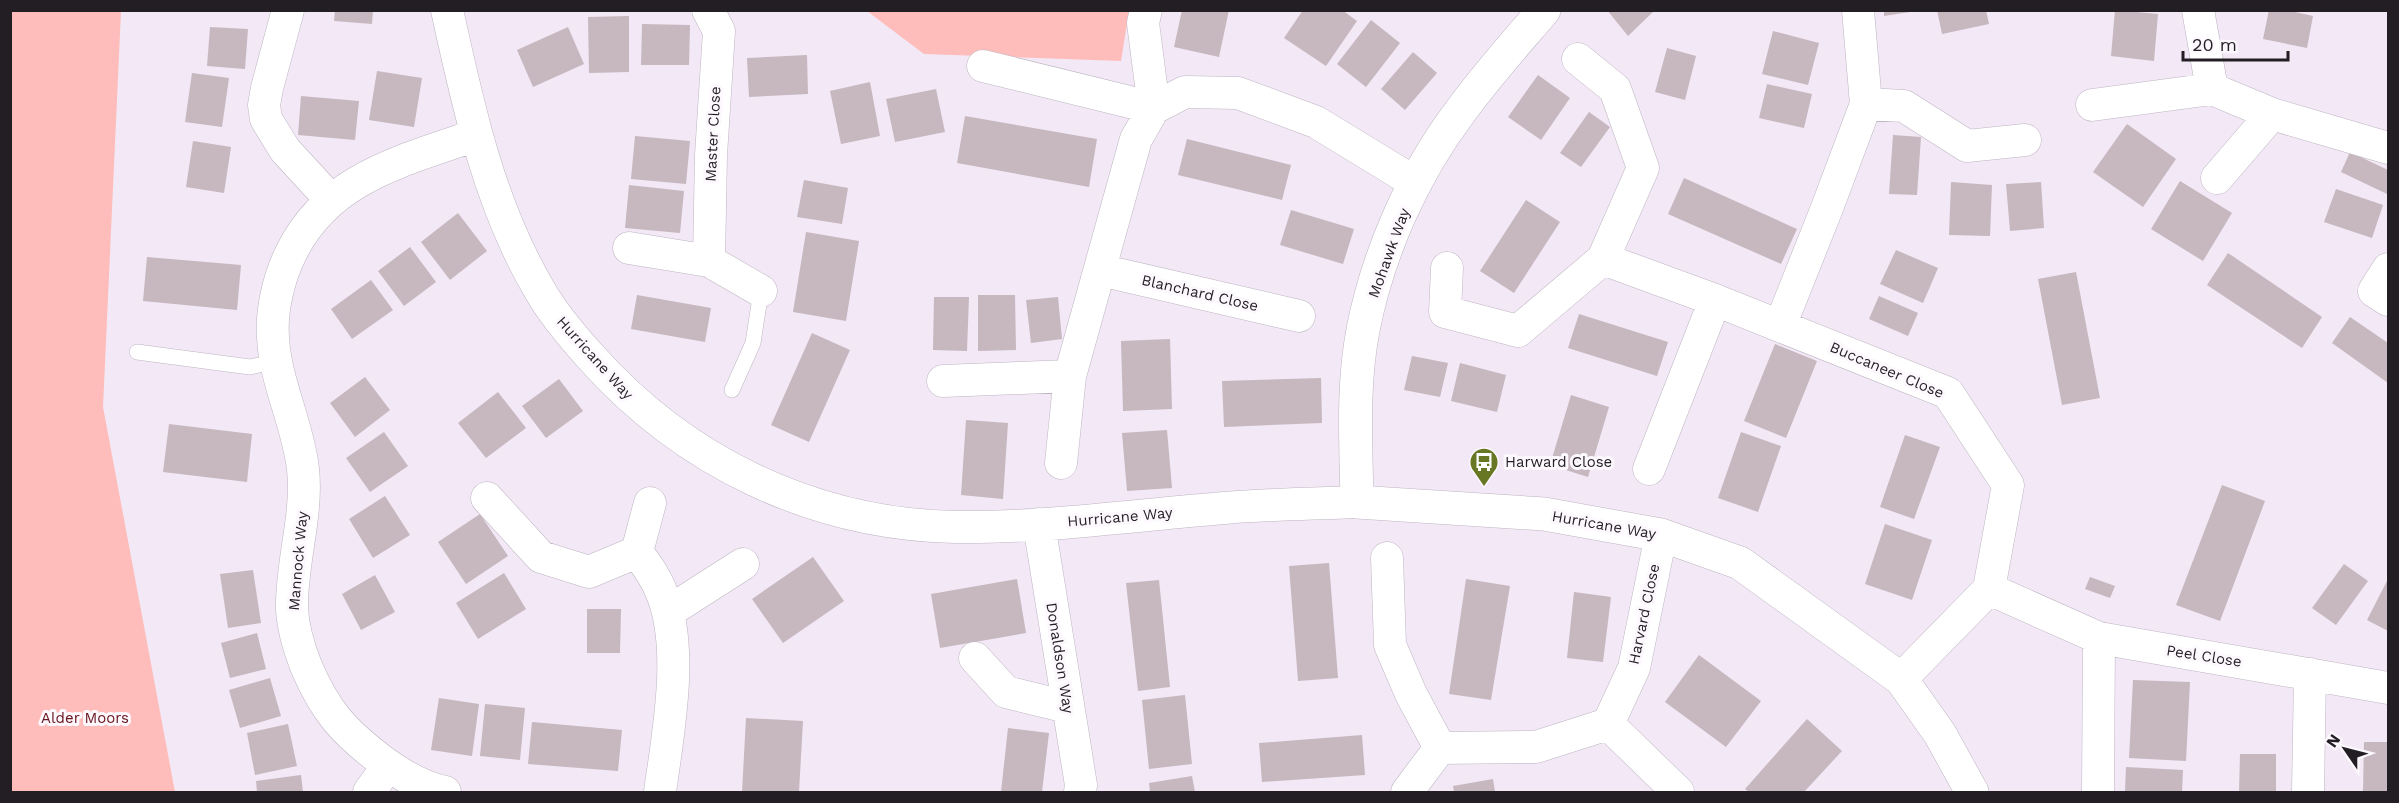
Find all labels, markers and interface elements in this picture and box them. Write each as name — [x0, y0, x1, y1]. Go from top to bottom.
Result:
scale bar — [2183, 24, 2288, 62]
text: 20 m — [2192, 34, 2237, 55]
street label: Master Close — [702, 86, 724, 182]
street label: Mohawk Way — [1364, 205, 1414, 300]
street label: Blanchard Close — [1140, 271, 1260, 315]
street label: Hurricane Way — [553, 313, 637, 403]
street label: Buccaneer Close — [1827, 338, 1947, 402]
bus stop icon: Harward Close — [1468, 446, 1500, 488]
place label: Harward Close — [1505, 453, 1612, 471]
street label: Hurricane Way — [1067, 503, 1174, 531]
street label: Hurricane Way — [1550, 507, 1658, 543]
street label: Mannock Way — [285, 510, 311, 611]
street label: Harvard Close — [1625, 562, 1663, 666]
street label: Donaldson Way — [1042, 601, 1078, 715]
street label: Peel Close — [2165, 641, 2243, 671]
park label: Alder Moors — [41, 709, 129, 727]
north arrow — [2315, 719, 2375, 779]
text: N — [2322, 730, 2344, 751]

